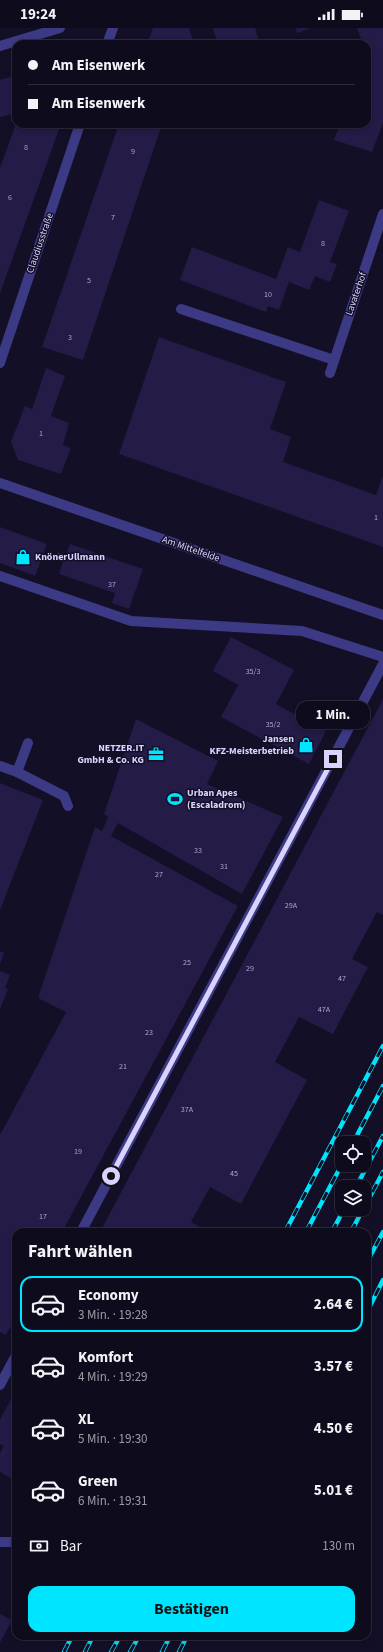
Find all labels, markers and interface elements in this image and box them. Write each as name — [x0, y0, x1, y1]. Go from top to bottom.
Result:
text: 19:24 — [20, 4, 56, 25]
text: Am Eisenwerk — [52, 55, 145, 76]
text: Am Eisenwerk — [52, 93, 145, 114]
house number: 8 — [24, 142, 28, 153]
house number: 9 — [131, 146, 135, 157]
house number: 6 — [8, 192, 12, 203]
street label: Claudiusstraße — [23, 211, 57, 275]
house number: 7 — [111, 212, 115, 223]
house number: 8 — [321, 238, 325, 249]
street label: Lavaterhof — [342, 270, 370, 317]
house number: 5 — [87, 275, 91, 286]
house number: 10 — [264, 289, 272, 300]
house number: 3 — [68, 332, 72, 343]
house number: 1 — [39, 428, 43, 439]
house number: 1 — [374, 512, 378, 523]
street label: Am Mittelfelde — [160, 533, 222, 565]
shop icon: KnönerUllmann — [14, 548, 32, 566]
place label: KnönerUllmann — [35, 550, 105, 564]
house number: 37 — [108, 579, 116, 590]
house number: 35/3 — [246, 666, 260, 677]
callout: 1 Min. — [296, 701, 370, 729]
text: 1 Min. — [316, 706, 350, 724]
house number: 35/2 — [266, 719, 280, 730]
place label: Jansen KFZ-Meisterbetrieb — [210, 732, 294, 758]
shop icon: Jansen KFZ-Meisterbetrieb — [297, 736, 315, 754]
place label: NETZER.IT GmbH & Co. KG — [77, 741, 144, 767]
office icon: NETZER.IT GmbH & Co. KG — [147, 745, 165, 763]
route end — [324, 750, 342, 768]
place label: Urban Apes (Escaladrom) — [187, 786, 246, 812]
sports icon: Urban Apes (Escaladrom) — [166, 790, 184, 808]
house number: 33 — [194, 845, 202, 856]
house number: 31 — [220, 861, 228, 872]
house number: 27 — [155, 869, 163, 880]
house number: 29A — [285, 900, 298, 911]
house number: 25 — [183, 957, 191, 968]
house number: 29 — [246, 963, 254, 974]
house number: 47 — [338, 973, 346, 984]
house number: 47A — [318, 1004, 331, 1015]
house number: 23 — [145, 1027, 153, 1038]
house number: 21 — [119, 1061, 127, 1072]
house number: 37A — [181, 1104, 194, 1115]
map controls — [335, 1136, 371, 1216]
button: locate — [335, 1136, 371, 1172]
house number: 19 — [74, 1146, 82, 1157]
route start — [102, 1167, 120, 1185]
house number: 45 — [230, 1168, 238, 1179]
button: layers — [335, 1180, 371, 1216]
house number: 17 — [39, 1211, 47, 1222]
text: Fahrt wählen — [28, 1239, 133, 1264]
text: Economy — [78, 1285, 139, 1306]
icon: car — [30, 1286, 66, 1322]
text: 2.64 € — [314, 1294, 353, 1315]
text: 3 Min. · 19:28 — [78, 1306, 148, 1324]
text: Komfort — [78, 1347, 133, 1368]
icon: car — [30, 1348, 66, 1384]
text: 3.57 € — [314, 1356, 353, 1377]
text: 4 Min. · 19:29 — [78, 1368, 148, 1386]
text: XL — [78, 1409, 94, 1430]
icon: car — [30, 1410, 66, 1446]
text: 4.50 € — [314, 1418, 353, 1439]
text: 5 Min. · 19:30 — [78, 1430, 148, 1448]
text: Green — [78, 1471, 118, 1492]
icon: car — [30, 1472, 66, 1508]
text: 5.01 € — [314, 1480, 353, 1501]
text: 6 Min. · 19:31 — [78, 1492, 148, 1510]
icon: cash — [28, 1535, 50, 1557]
text: Bar — [60, 1536, 82, 1557]
text: 130 m — [322, 1537, 355, 1555]
button: Bestätigen — [28, 1586, 355, 1632]

